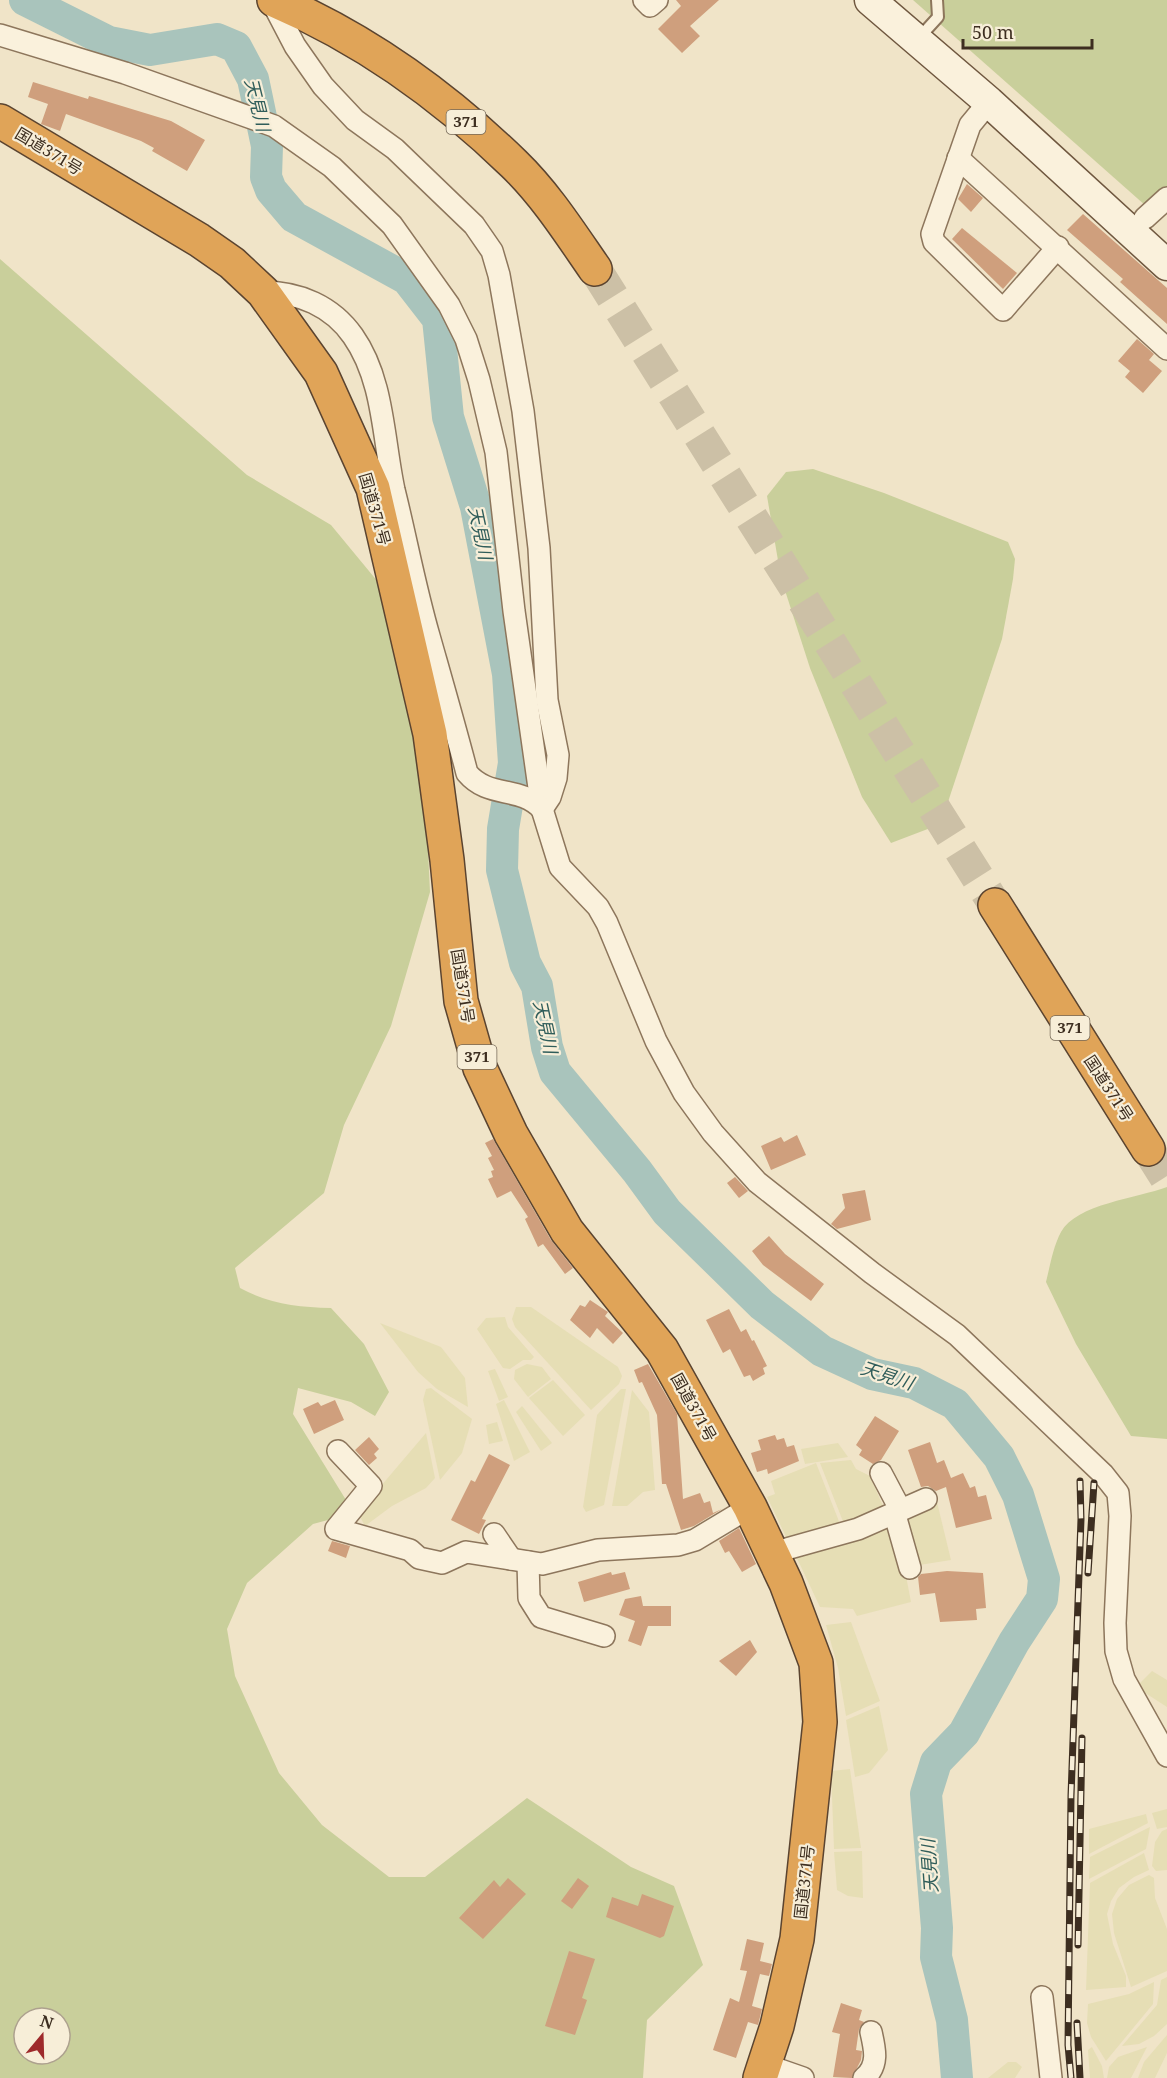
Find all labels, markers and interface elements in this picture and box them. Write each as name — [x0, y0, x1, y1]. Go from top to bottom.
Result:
scale bar — [963, 12, 1092, 50]
text: 50 m — [972, 20, 1014, 44]
water label: 天見川 — [240, 76, 277, 136]
road number: 371 — [446, 110, 486, 134]
street label: 国道371号 — [11, 122, 87, 180]
street label: 国道371号 — [354, 470, 396, 548]
water label: 天見川 — [464, 504, 499, 564]
street label: 国道371号 — [446, 947, 480, 1025]
water label: 天見川 — [529, 998, 564, 1058]
road number: 371 — [1050, 1016, 1090, 1040]
road number: 371 — [458, 1045, 496, 1069]
street label: 国道371号 — [1079, 1051, 1139, 1125]
water label: 天見川 — [858, 1355, 919, 1395]
street label: 国道371号 — [666, 1369, 722, 1445]
water label: 天見川 — [915, 1836, 943, 1894]
street label: 国道371号 — [789, 1844, 819, 1920]
north arrow — [12, 2006, 72, 2066]
text: N — [37, 2009, 57, 2034]

